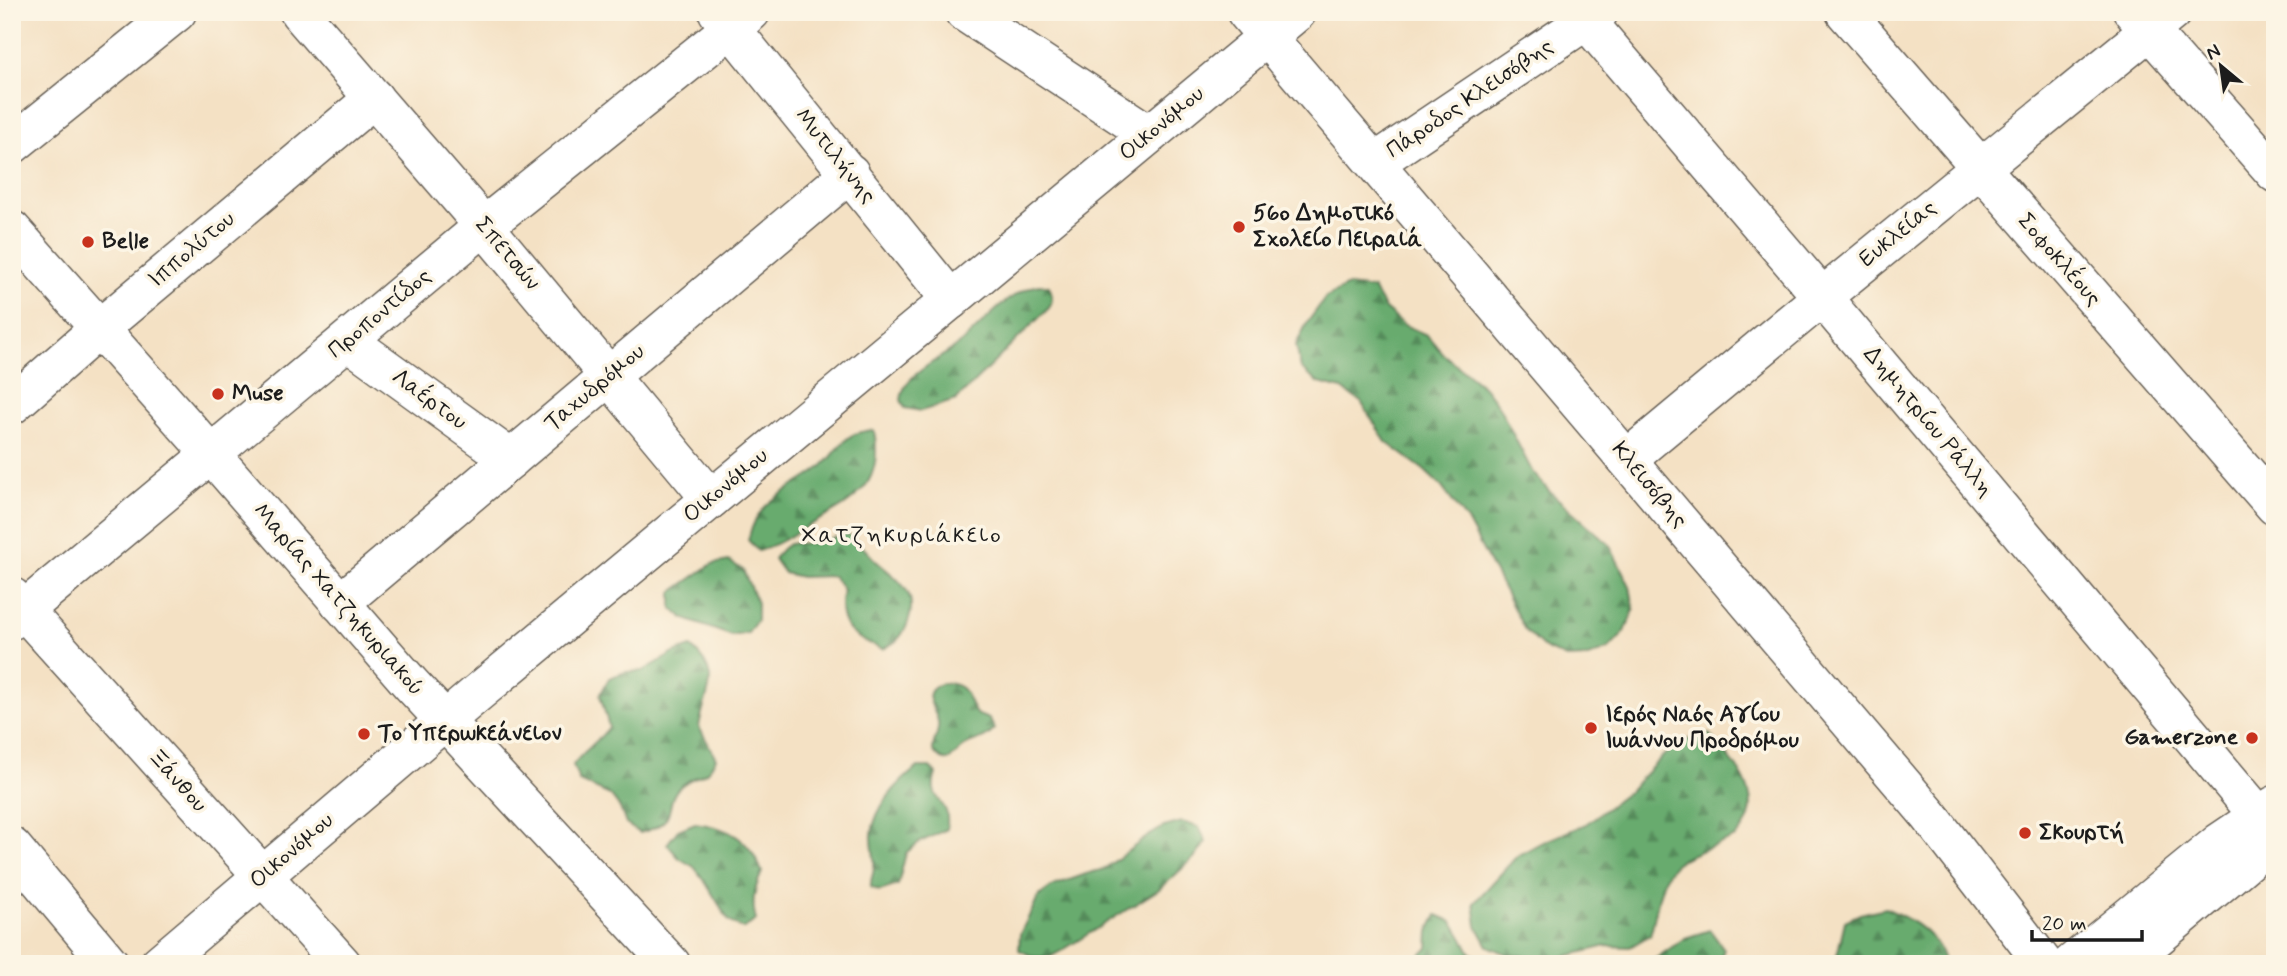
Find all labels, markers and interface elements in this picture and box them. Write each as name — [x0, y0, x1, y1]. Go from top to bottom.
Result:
street label: Πάροδος Κλεισόβης — [1381, 32, 1559, 166]
north arrow — [2186, 32, 2256, 102]
text: N — [2202, 38, 2225, 66]
street label: Οικονόμου — [1113, 80, 1211, 168]
street label: Μυτιλήνης — [787, 102, 883, 210]
street label: Ευκλείας — [1853, 194, 1943, 274]
place label: 56ο Δημοτικό Σχολείο Πειραιά — [1253, 199, 1422, 255]
street label: Ιππολύτου — [142, 205, 242, 295]
street label: Σοφοκλέους — [2010, 206, 2109, 313]
street label: Σπετσών — [467, 211, 547, 297]
marker: 56ο Δημοτικό Σχολείο Πειραιά — [1231, 219, 1247, 235]
place label: Belle — [102, 227, 149, 257]
marker: Belle — [80, 234, 96, 250]
street label: Προποντίδος — [322, 262, 438, 366]
street label: Ταχυδρόμου — [539, 337, 651, 439]
street label: Δημητρίου Ράλλη — [1856, 340, 2000, 504]
street label: Λαέρτου — [385, 361, 474, 437]
place label: Muse — [232, 379, 284, 409]
marker: Muse — [210, 386, 226, 402]
street label: Κλεισόβης — [1604, 435, 1694, 535]
street label: Οικονόμου — [677, 442, 775, 530]
street label: Μαρίας Χατζηκυριακού — [246, 497, 430, 703]
district label: Χατζηκυριάκειο — [801, 520, 1003, 551]
place label: Ιερός Ναός Αγίου Ιωάννου Προδρόμου — [1605, 700, 1800, 756]
place label: Το Υπερωκεάνειον — [377, 719, 562, 749]
marker: Ιερός Ναός Αγίου Ιωάννου Προδρόμου — [1583, 720, 1599, 736]
place label: Gamerzone — [2124, 723, 2239, 753]
marker: Το Υπερωκεάνειον — [356, 726, 372, 742]
marker: Gamerzone — [2244, 730, 2260, 746]
street label: Ξάνθου — [140, 743, 214, 819]
street label: Οικονόμου — [243, 806, 341, 896]
place label: Σκουρτή — [2039, 818, 2124, 848]
marker: Σκουρτή — [2017, 825, 2033, 841]
scale bar — [2032, 899, 2142, 943]
text: 20 m — [2042, 910, 2087, 938]

